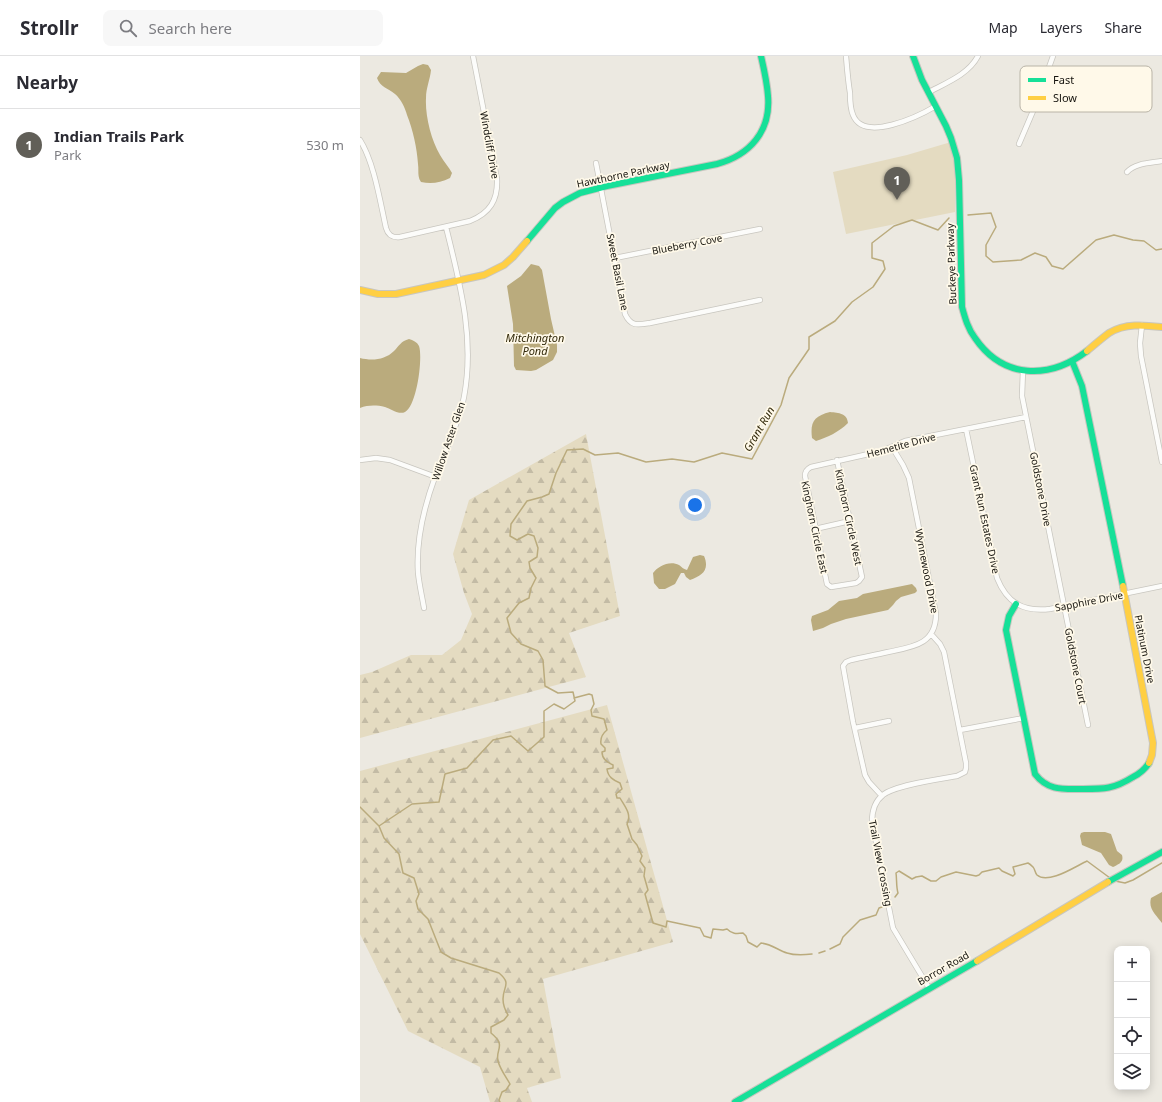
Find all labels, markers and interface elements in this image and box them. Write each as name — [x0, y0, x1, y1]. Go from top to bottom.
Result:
search box — [103, 10, 383, 46]
text: Strollr — [20, 15, 79, 41]
icon: search — [117, 17, 139, 39]
text: Search here — [149, 18, 232, 38]
text: Map — [989, 18, 1018, 37]
text: Layers — [1040, 18, 1082, 37]
text: Share — [1104, 18, 1142, 37]
legend — [1020, 66, 1152, 112]
text: Nearby — [16, 71, 78, 94]
text: Fast — [1053, 72, 1074, 87]
text: Slow — [1053, 90, 1077, 105]
street label: Windcliff Drive — [477, 110, 503, 180]
text: Indian Trails Park — [54, 126, 184, 146]
text: 1 — [25, 136, 33, 154]
text: 530 m — [306, 136, 344, 154]
text: Park — [54, 146, 81, 164]
street label: Hawthorne Parkway — [575, 157, 672, 191]
pin: 1 — [884, 167, 910, 200]
street label: Buckeye Parkway — [943, 222, 959, 305]
street label: Blueberry Cove — [651, 230, 724, 258]
street label: Sweet Basil Lane — [604, 232, 632, 312]
water label: Mitchington Pond — [506, 330, 564, 358]
street label: Willow Aster Glen — [428, 400, 468, 482]
water label: Grant Run — [740, 403, 778, 454]
street label: Hemetite Drive — [865, 429, 937, 461]
street label: Goldstone Drive — [1027, 451, 1055, 528]
street label: Grant Run Estates Drive — [967, 463, 1003, 575]
street label: Kinghorn Circle West — [832, 468, 866, 567]
street label: Kinghorn Circle East — [798, 479, 832, 575]
your location — [685, 495, 705, 515]
street label: Wynnewood Drive — [912, 528, 942, 615]
street label: Sapphire Drive — [1054, 587, 1125, 614]
street label: Platinum Drive — [1131, 614, 1159, 685]
street label: Goldstone Court — [1062, 627, 1090, 706]
street label: Trail View Crossing — [866, 819, 896, 907]
map controls — [1114, 946, 1150, 1090]
button: + — [1114, 946, 1150, 982]
street label: Borror Road — [915, 948, 971, 988]
button: − — [1114, 982, 1150, 1018]
button: locate — [1114, 1018, 1150, 1054]
button: layers — [1114, 1054, 1150, 1090]

